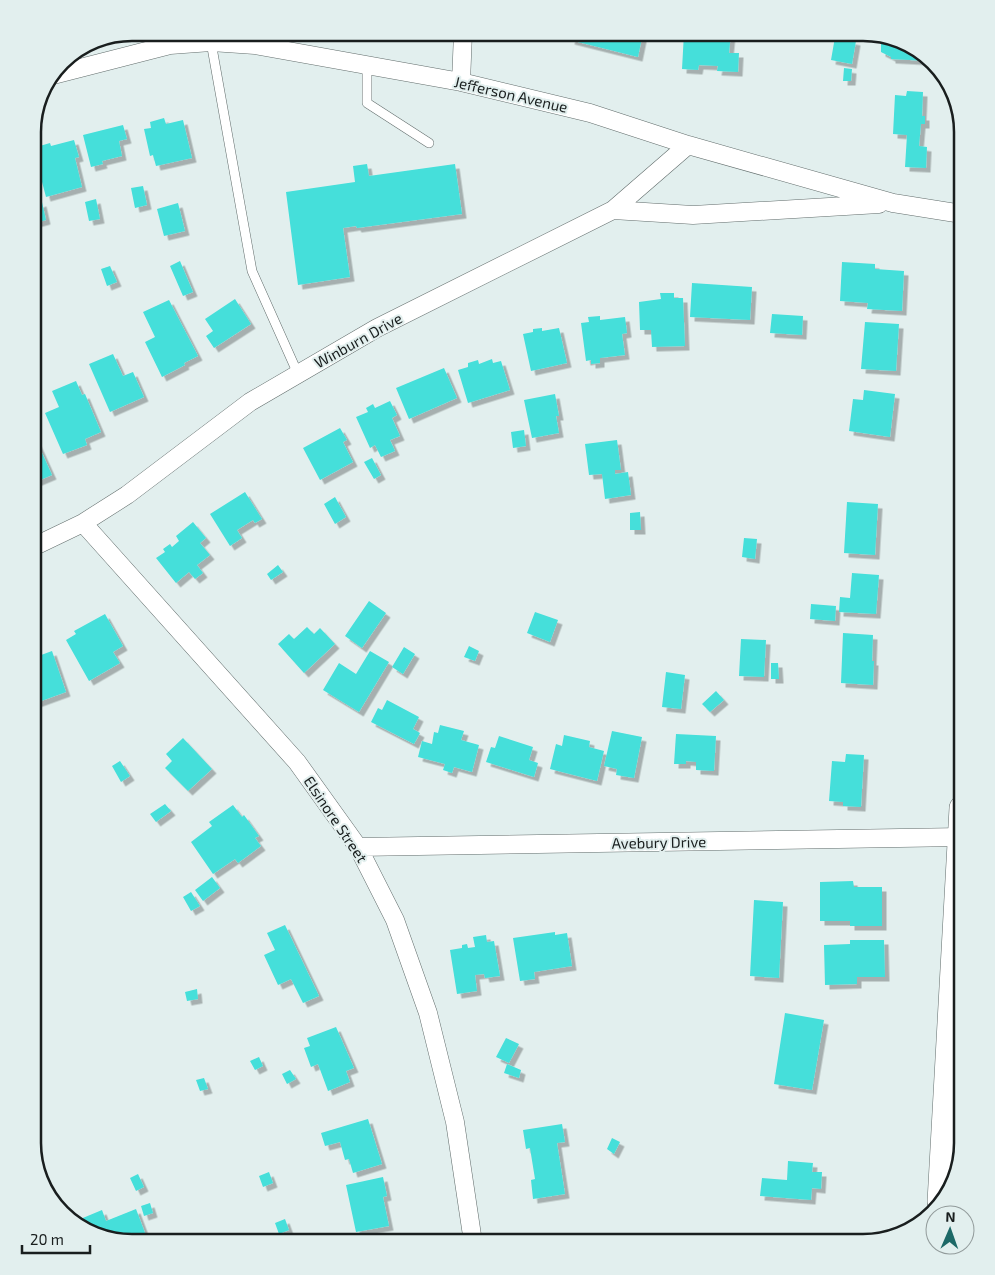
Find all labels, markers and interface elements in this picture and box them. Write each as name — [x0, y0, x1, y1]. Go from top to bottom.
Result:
street label: Jefferson Avenue — [453, 72, 569, 116]
street label: Winburn Drive — [311, 309, 405, 371]
street label: Elsinore Street — [300, 772, 372, 866]
street label: Avebury Drive — [612, 832, 706, 852]
north arrow — [925, 1205, 975, 1255]
text: N — [945, 1208, 956, 1225]
scale bar — [22, 1222, 90, 1254]
text: 20 m — [30, 1230, 64, 1248]

